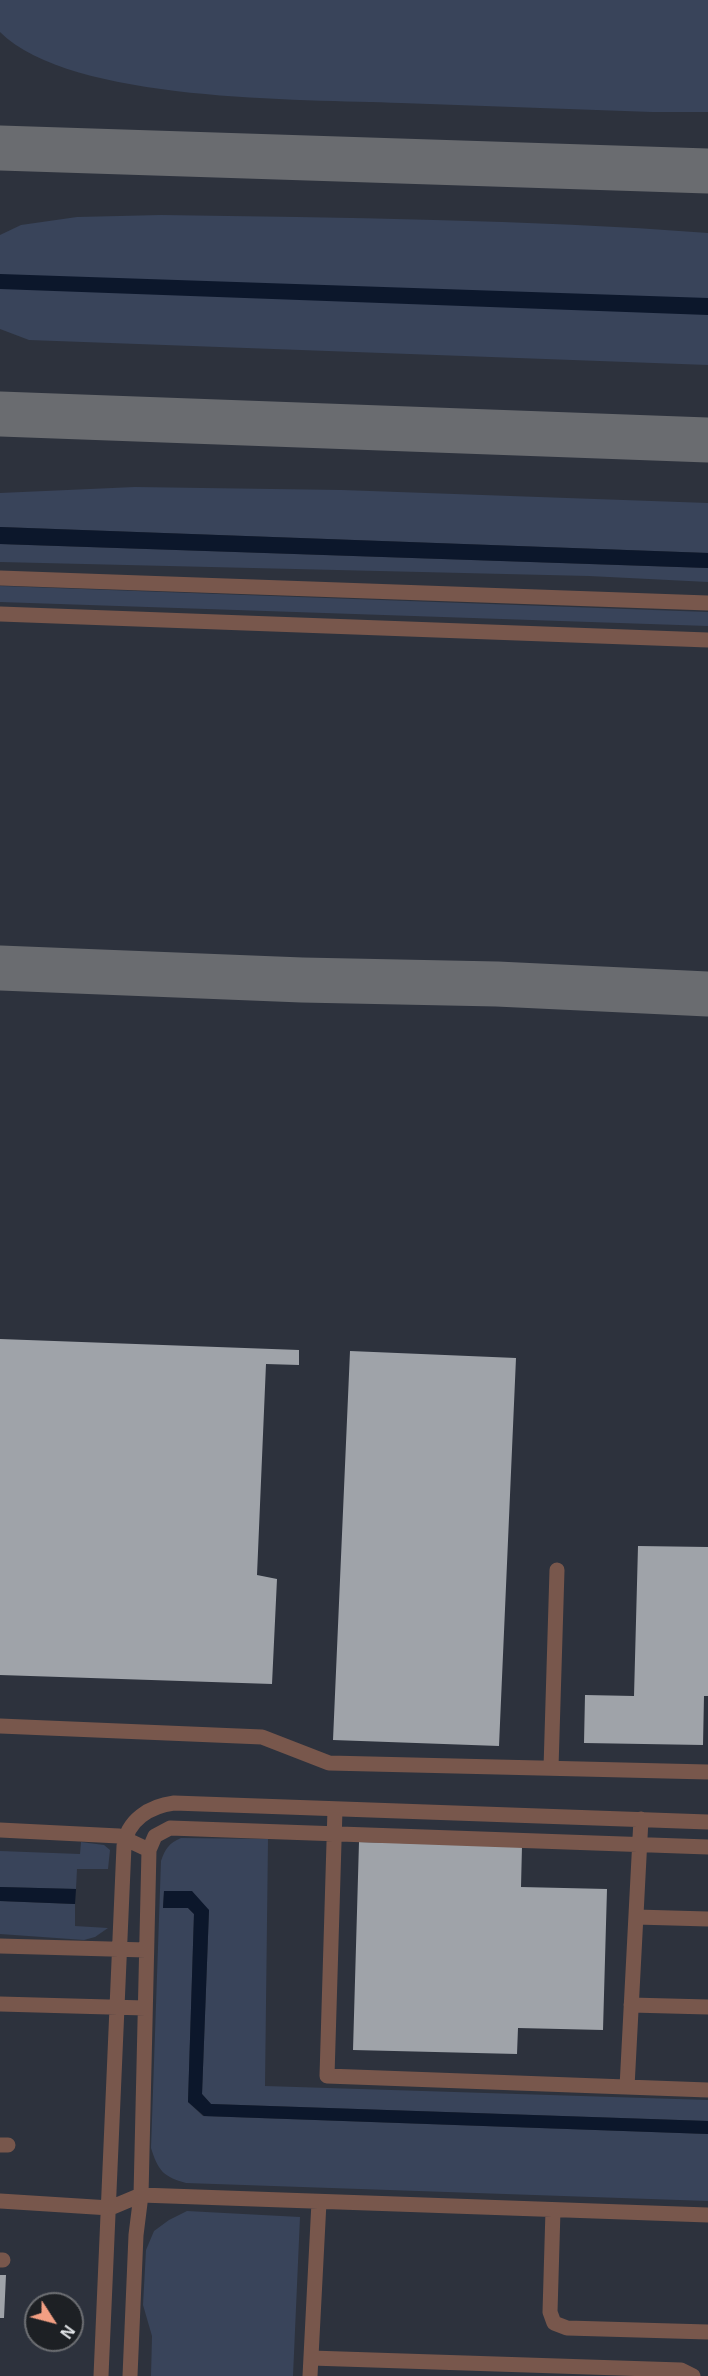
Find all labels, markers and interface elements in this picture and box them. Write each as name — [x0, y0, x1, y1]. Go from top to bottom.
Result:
north arrow — [24, 2292, 84, 2352]
text: N — [57, 2322, 78, 2341]

